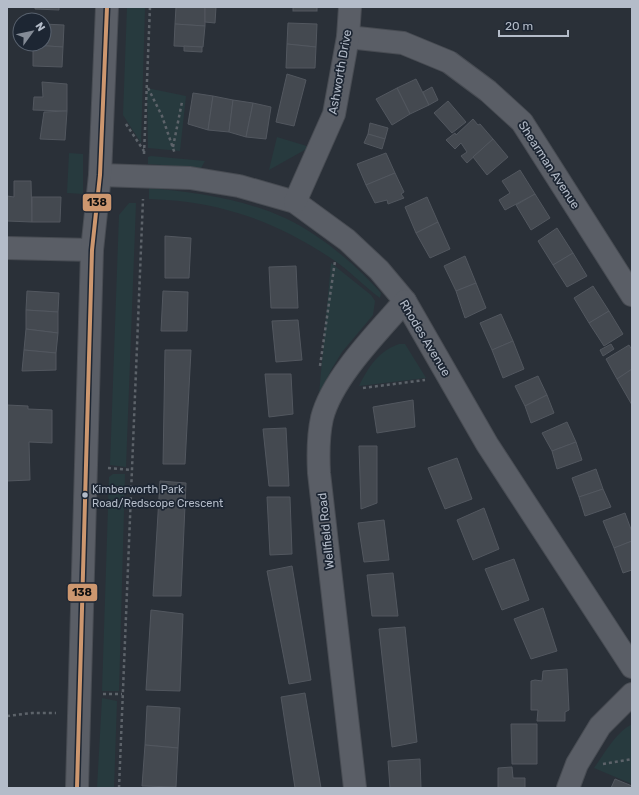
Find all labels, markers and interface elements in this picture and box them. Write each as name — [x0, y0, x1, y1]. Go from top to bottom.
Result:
north arrow — [12, 12, 52, 52]
scale bar — [499, 12, 568, 38]
text: 20 m — [505, 19, 533, 33]
text: N — [32, 20, 48, 34]
street label: Ashworth Drive — [326, 28, 354, 116]
street label: Shearman Avenue — [515, 118, 583, 212]
line badge: 138 — [82, 193, 112, 212]
text: 138 — [87, 196, 107, 209]
street label: Rhodes Avenue — [397, 297, 453, 379]
place label: Kimberworth Park Road/Redscope Crescent — [92, 483, 224, 510]
marker: Kimberworth Park Road/Redscope Crescent — [80, 490, 90, 500]
street label: Wellfield Road — [315, 492, 337, 570]
line badge: 138 — [67, 583, 98, 602]
text: 138 — [72, 586, 92, 599]

